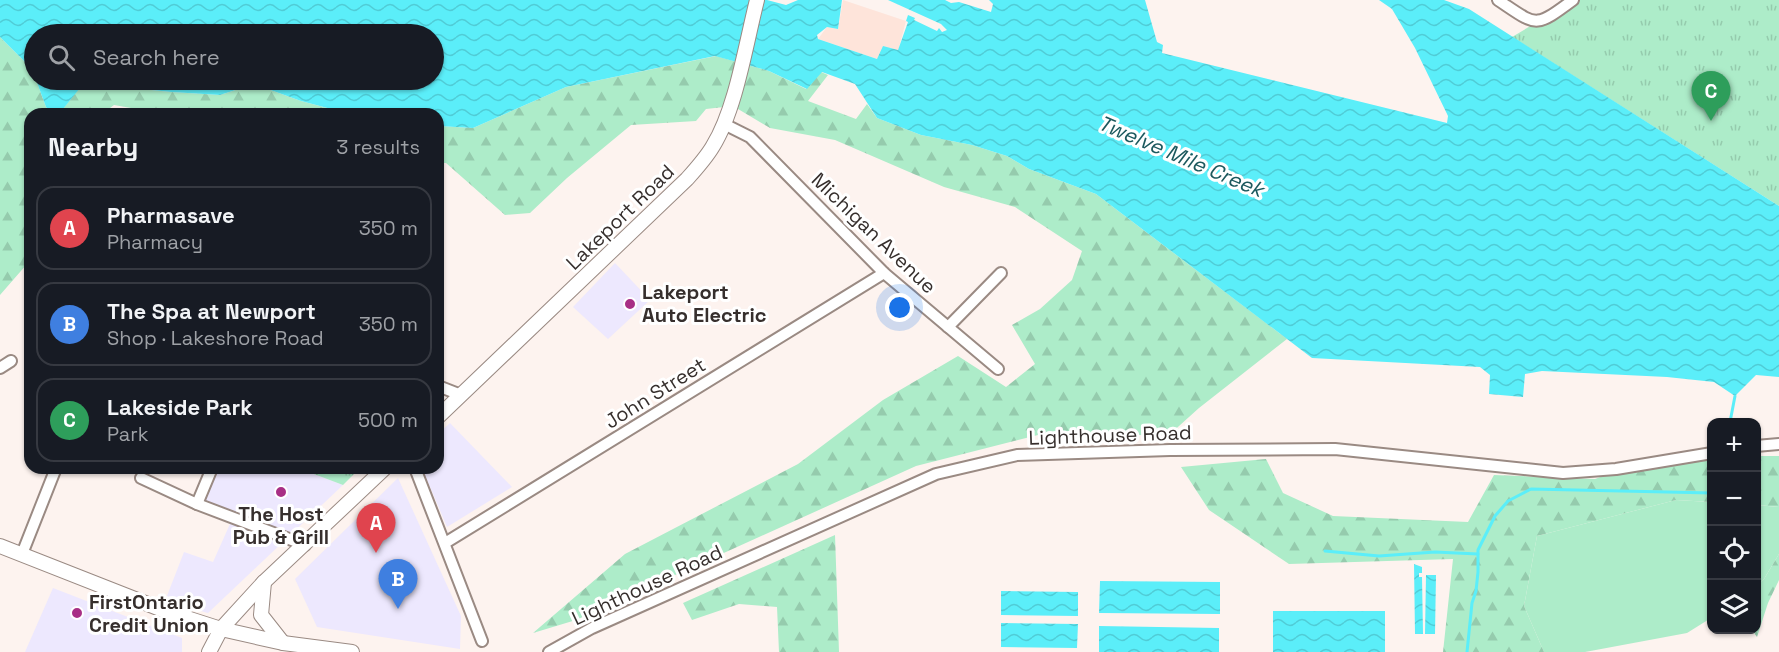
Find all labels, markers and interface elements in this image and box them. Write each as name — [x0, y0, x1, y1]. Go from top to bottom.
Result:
search box — [24, 24, 444, 90]
icon: search — [45, 41, 78, 74]
text: Search here — [93, 43, 220, 71]
pin: C — [1692, 72, 1730, 121]
water label: Twelve Mile Creek — [1094, 109, 1270, 204]
text: Nearby — [48, 130, 138, 164]
text: 3 results — [336, 134, 420, 160]
street label: Lakeport Road — [560, 159, 680, 275]
street label: Michigan Avenue — [806, 167, 942, 299]
text: Pharmasave — [107, 201, 235, 229]
text: A — [63, 215, 76, 241]
text: 350 m — [359, 215, 418, 241]
text: Pharmacy — [107, 229, 203, 255]
place label: Lakeport Auto Electric — [642, 279, 767, 328]
your location — [885, 293, 914, 322]
text: The Spa at Newport — [107, 297, 316, 325]
marker: Lakeport Auto Electric — [623, 297, 637, 311]
text: B — [63, 311, 76, 337]
text: 350 m — [359, 311, 418, 337]
text: Shop · Lakeshore Road — [107, 325, 324, 351]
street label: John Street — [600, 352, 710, 434]
text: Lakeside Park — [107, 393, 253, 421]
text: C — [63, 407, 76, 433]
text: 500 m — [358, 407, 418, 433]
map controls — [1707, 418, 1761, 634]
button: + — [1707, 418, 1761, 472]
street label: Lighthouse Road — [1028, 419, 1192, 451]
text: Park — [107, 421, 149, 447]
button: − — [1707, 472, 1761, 526]
marker: The Host Pub & Grill — [274, 485, 288, 499]
place label: The Host Pub & Grill — [233, 501, 329, 550]
pin: A — [356, 504, 395, 553]
button: locate — [1707, 526, 1761, 580]
street label: Lighthouse Road — [568, 539, 726, 631]
pin: B — [378, 560, 418, 609]
button: layers — [1707, 580, 1761, 634]
place label: FirstOntario Credit Union — [89, 589, 209, 638]
marker: FirstOntario Credit Union — [70, 606, 84, 620]

